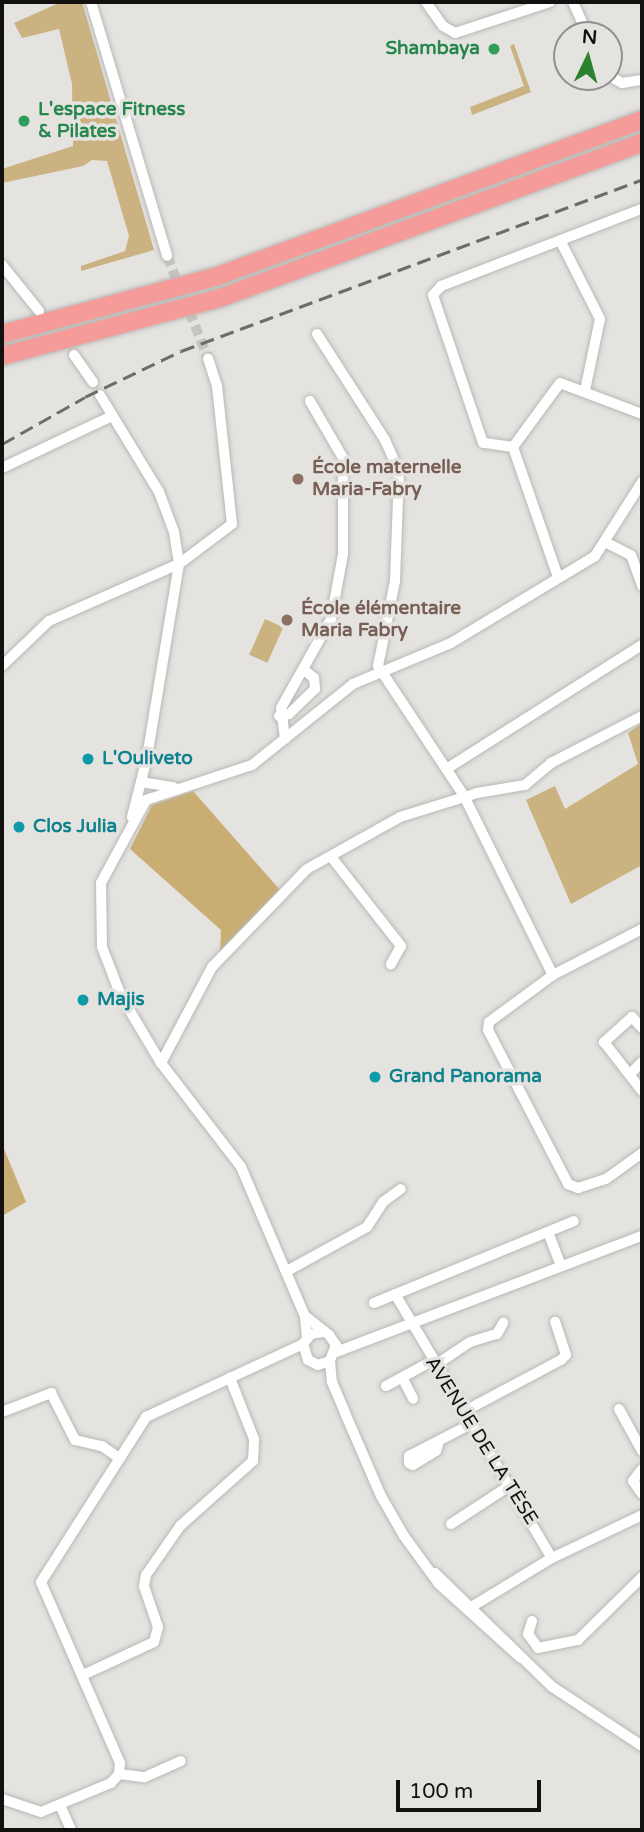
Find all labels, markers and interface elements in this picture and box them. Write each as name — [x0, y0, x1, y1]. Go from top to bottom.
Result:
north arrow — [553, 21, 623, 91]
text: N — [581, 25, 598, 49]
place label: Shambaya — [385, 38, 480, 60]
marker: Shambaya — [486, 41, 502, 57]
place label: L'espace Fitness & Pilates — [38, 99, 185, 143]
marker: L'espace Fitness & Pilates — [16, 113, 32, 129]
place label: École maternelle Maria-Fabry — [312, 457, 461, 501]
marker: École maternelle Maria-Fabry — [290, 471, 306, 487]
place label: École élémentaire Maria Fabry — [301, 598, 461, 642]
marker: École élémentaire Maria Fabry — [279, 612, 295, 628]
place label: L'Ouliveto — [102, 748, 193, 770]
marker: L'Ouliveto — [80, 751, 96, 767]
place label: Clos Julia — [33, 816, 117, 838]
marker: Clos Julia — [11, 819, 27, 835]
place label: Majis — [97, 989, 145, 1011]
marker: Majis — [75, 992, 91, 1008]
place label: Grand Panorama — [389, 1066, 542, 1088]
marker: Grand Panorama — [367, 1069, 383, 1085]
street label: AVENUE DE LA TÈSE — [420, 1353, 542, 1529]
scale bar — [399, 1766, 544, 1810]
text: 100 m — [409, 1779, 473, 1804]

